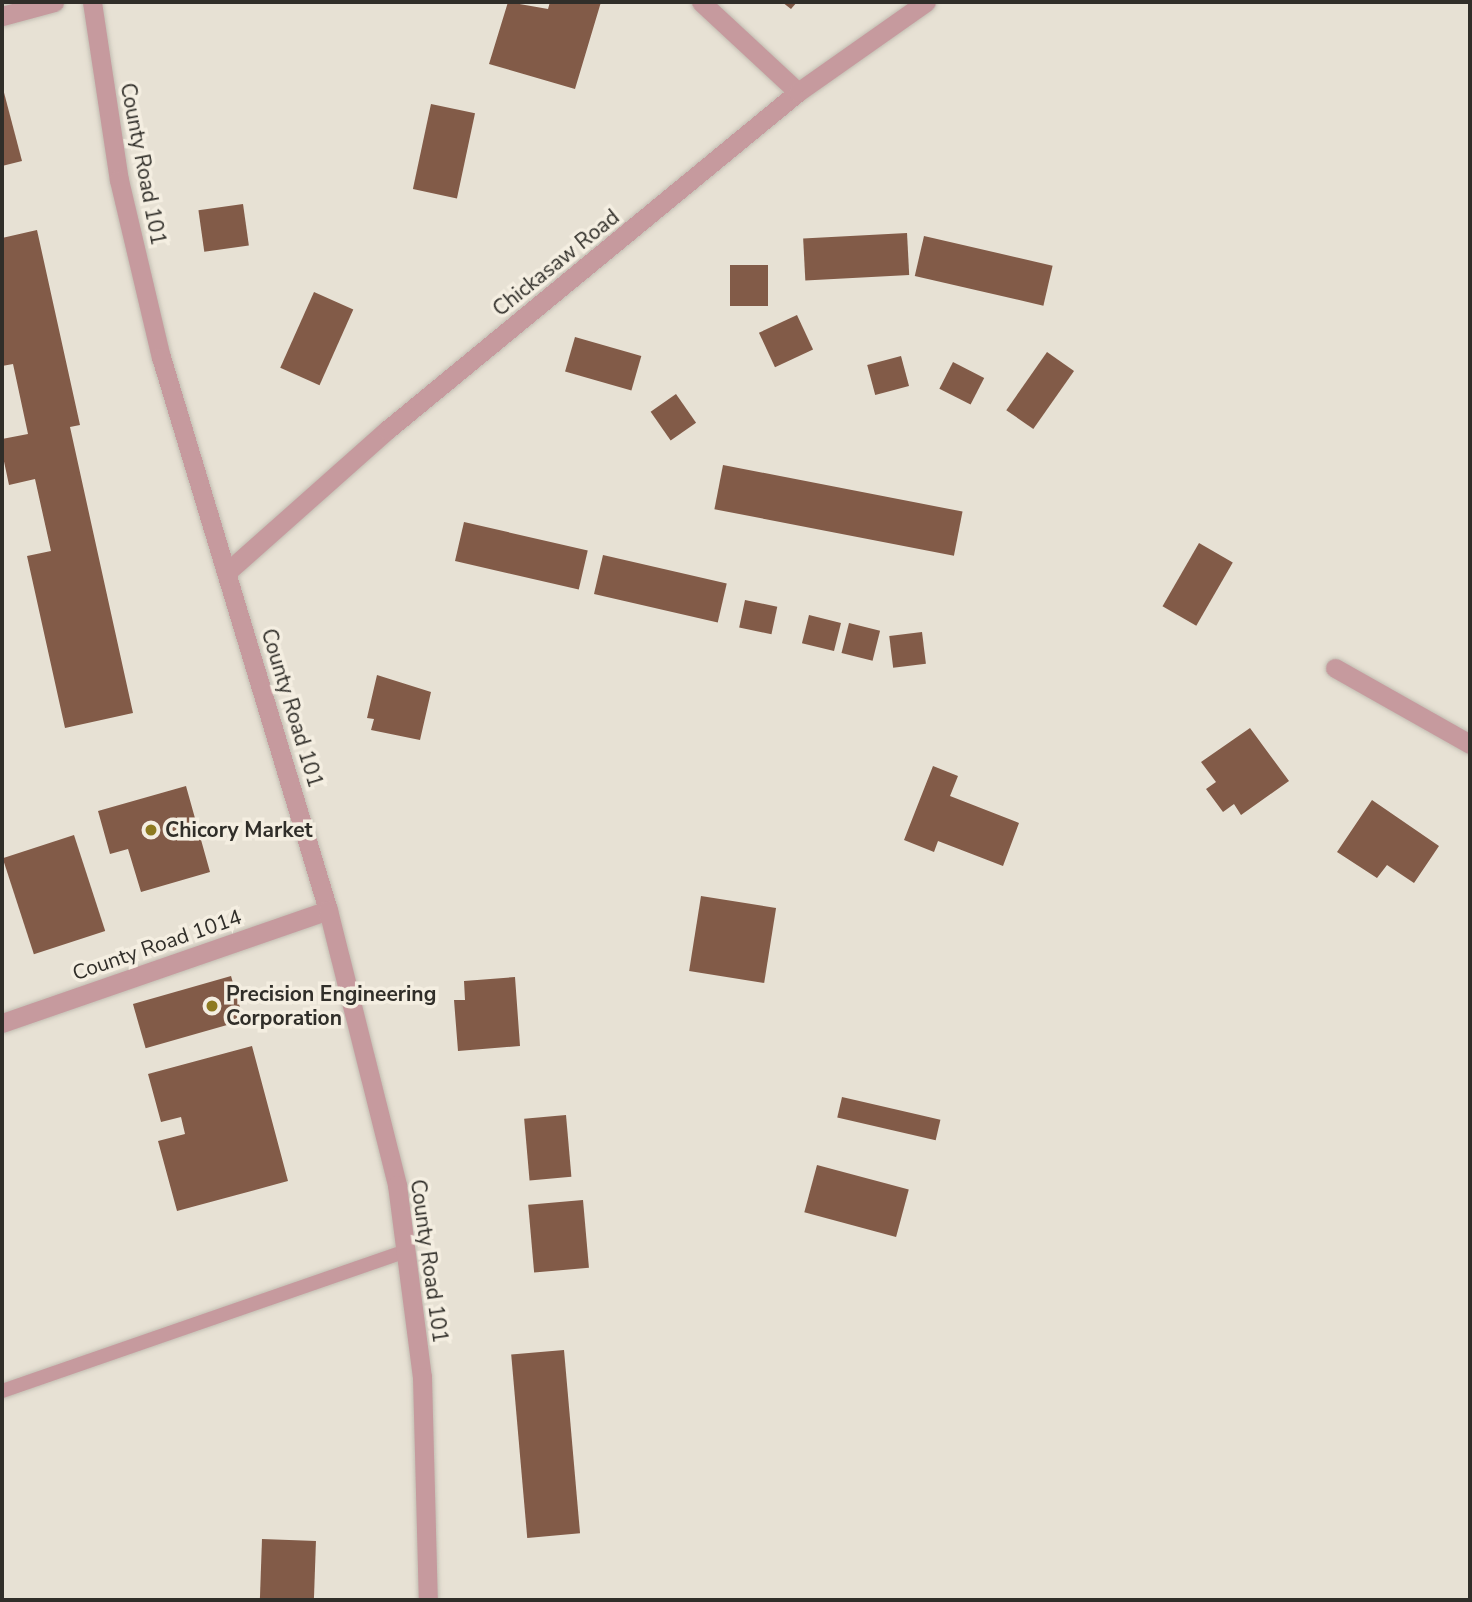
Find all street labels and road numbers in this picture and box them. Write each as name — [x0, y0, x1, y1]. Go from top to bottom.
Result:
street label: County Road 101 — [115, 81, 171, 247]
street label: Chickasaw Road — [488, 204, 624, 322]
street label: County Road 101 — [256, 626, 328, 790]
street label: County Road 1014 — [69, 904, 245, 986]
street label: County Road 101 — [405, 1178, 453, 1344]

